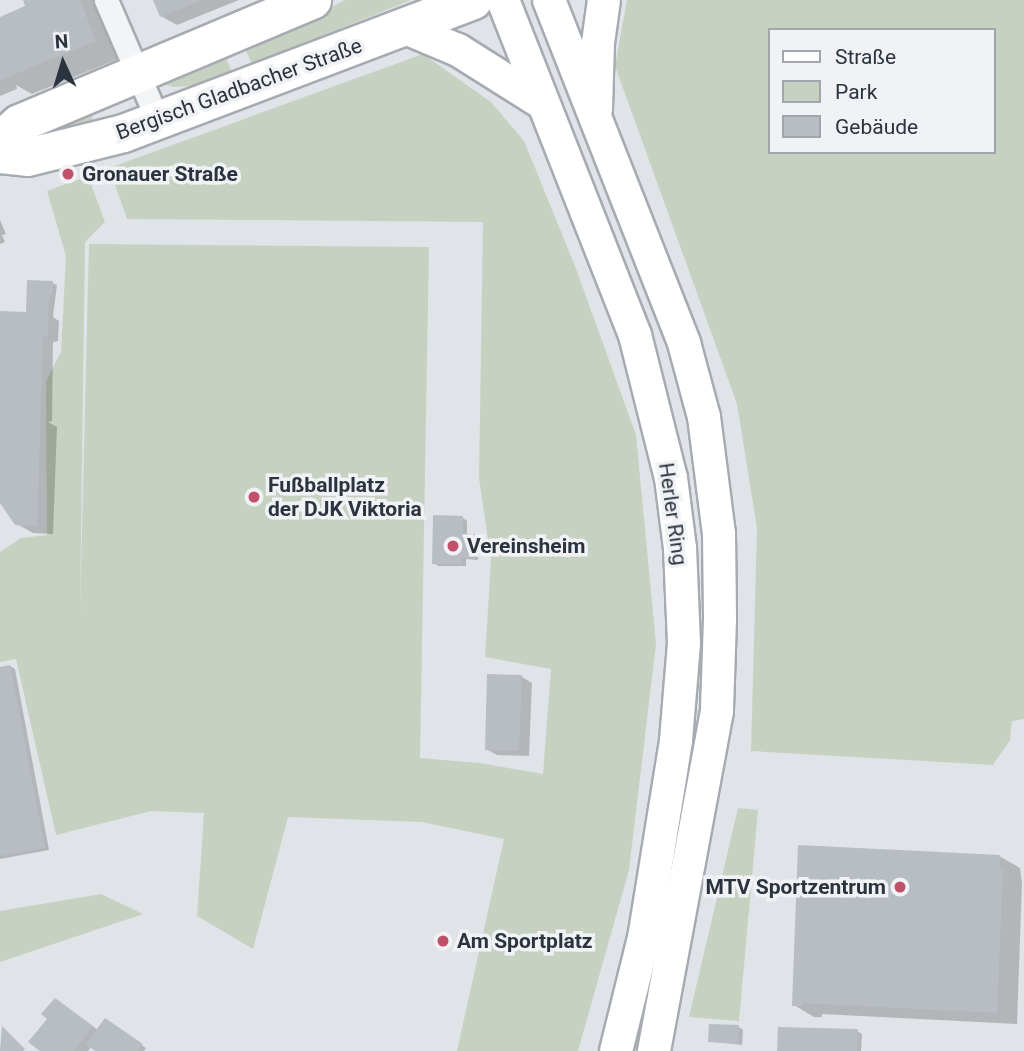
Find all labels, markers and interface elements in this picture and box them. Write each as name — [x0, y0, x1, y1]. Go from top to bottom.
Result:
north arrow — [28, 28, 98, 98]
legend — [768, 28, 996, 154]
text: N — [54, 30, 69, 53]
street label: Bergisch Gladbacher Straße — [113, 33, 365, 145]
text: Straße — [835, 45, 896, 69]
text: Park — [835, 80, 877, 104]
text: Gebäude — [835, 115, 918, 139]
place label: Gronauer Straße — [82, 161, 238, 187]
marker: Gronauer Straße — [60, 166, 76, 182]
street label: Herler Ring — [653, 461, 693, 567]
place label: Fußballplatz der DJK Viktoria — [268, 472, 422, 522]
marker: Fußballplatz der DJK Viktoria — [246, 489, 262, 505]
place label: Vereinsheim — [467, 533, 585, 559]
marker: Vereinsheim — [445, 538, 461, 554]
place label: MTV Sportzentrum — [706, 874, 886, 900]
marker: MTV Sportzentrum — [892, 879, 908, 895]
place label: Am Sportplatz — [457, 928, 592, 954]
marker: Am Sportplatz — [435, 933, 451, 949]

